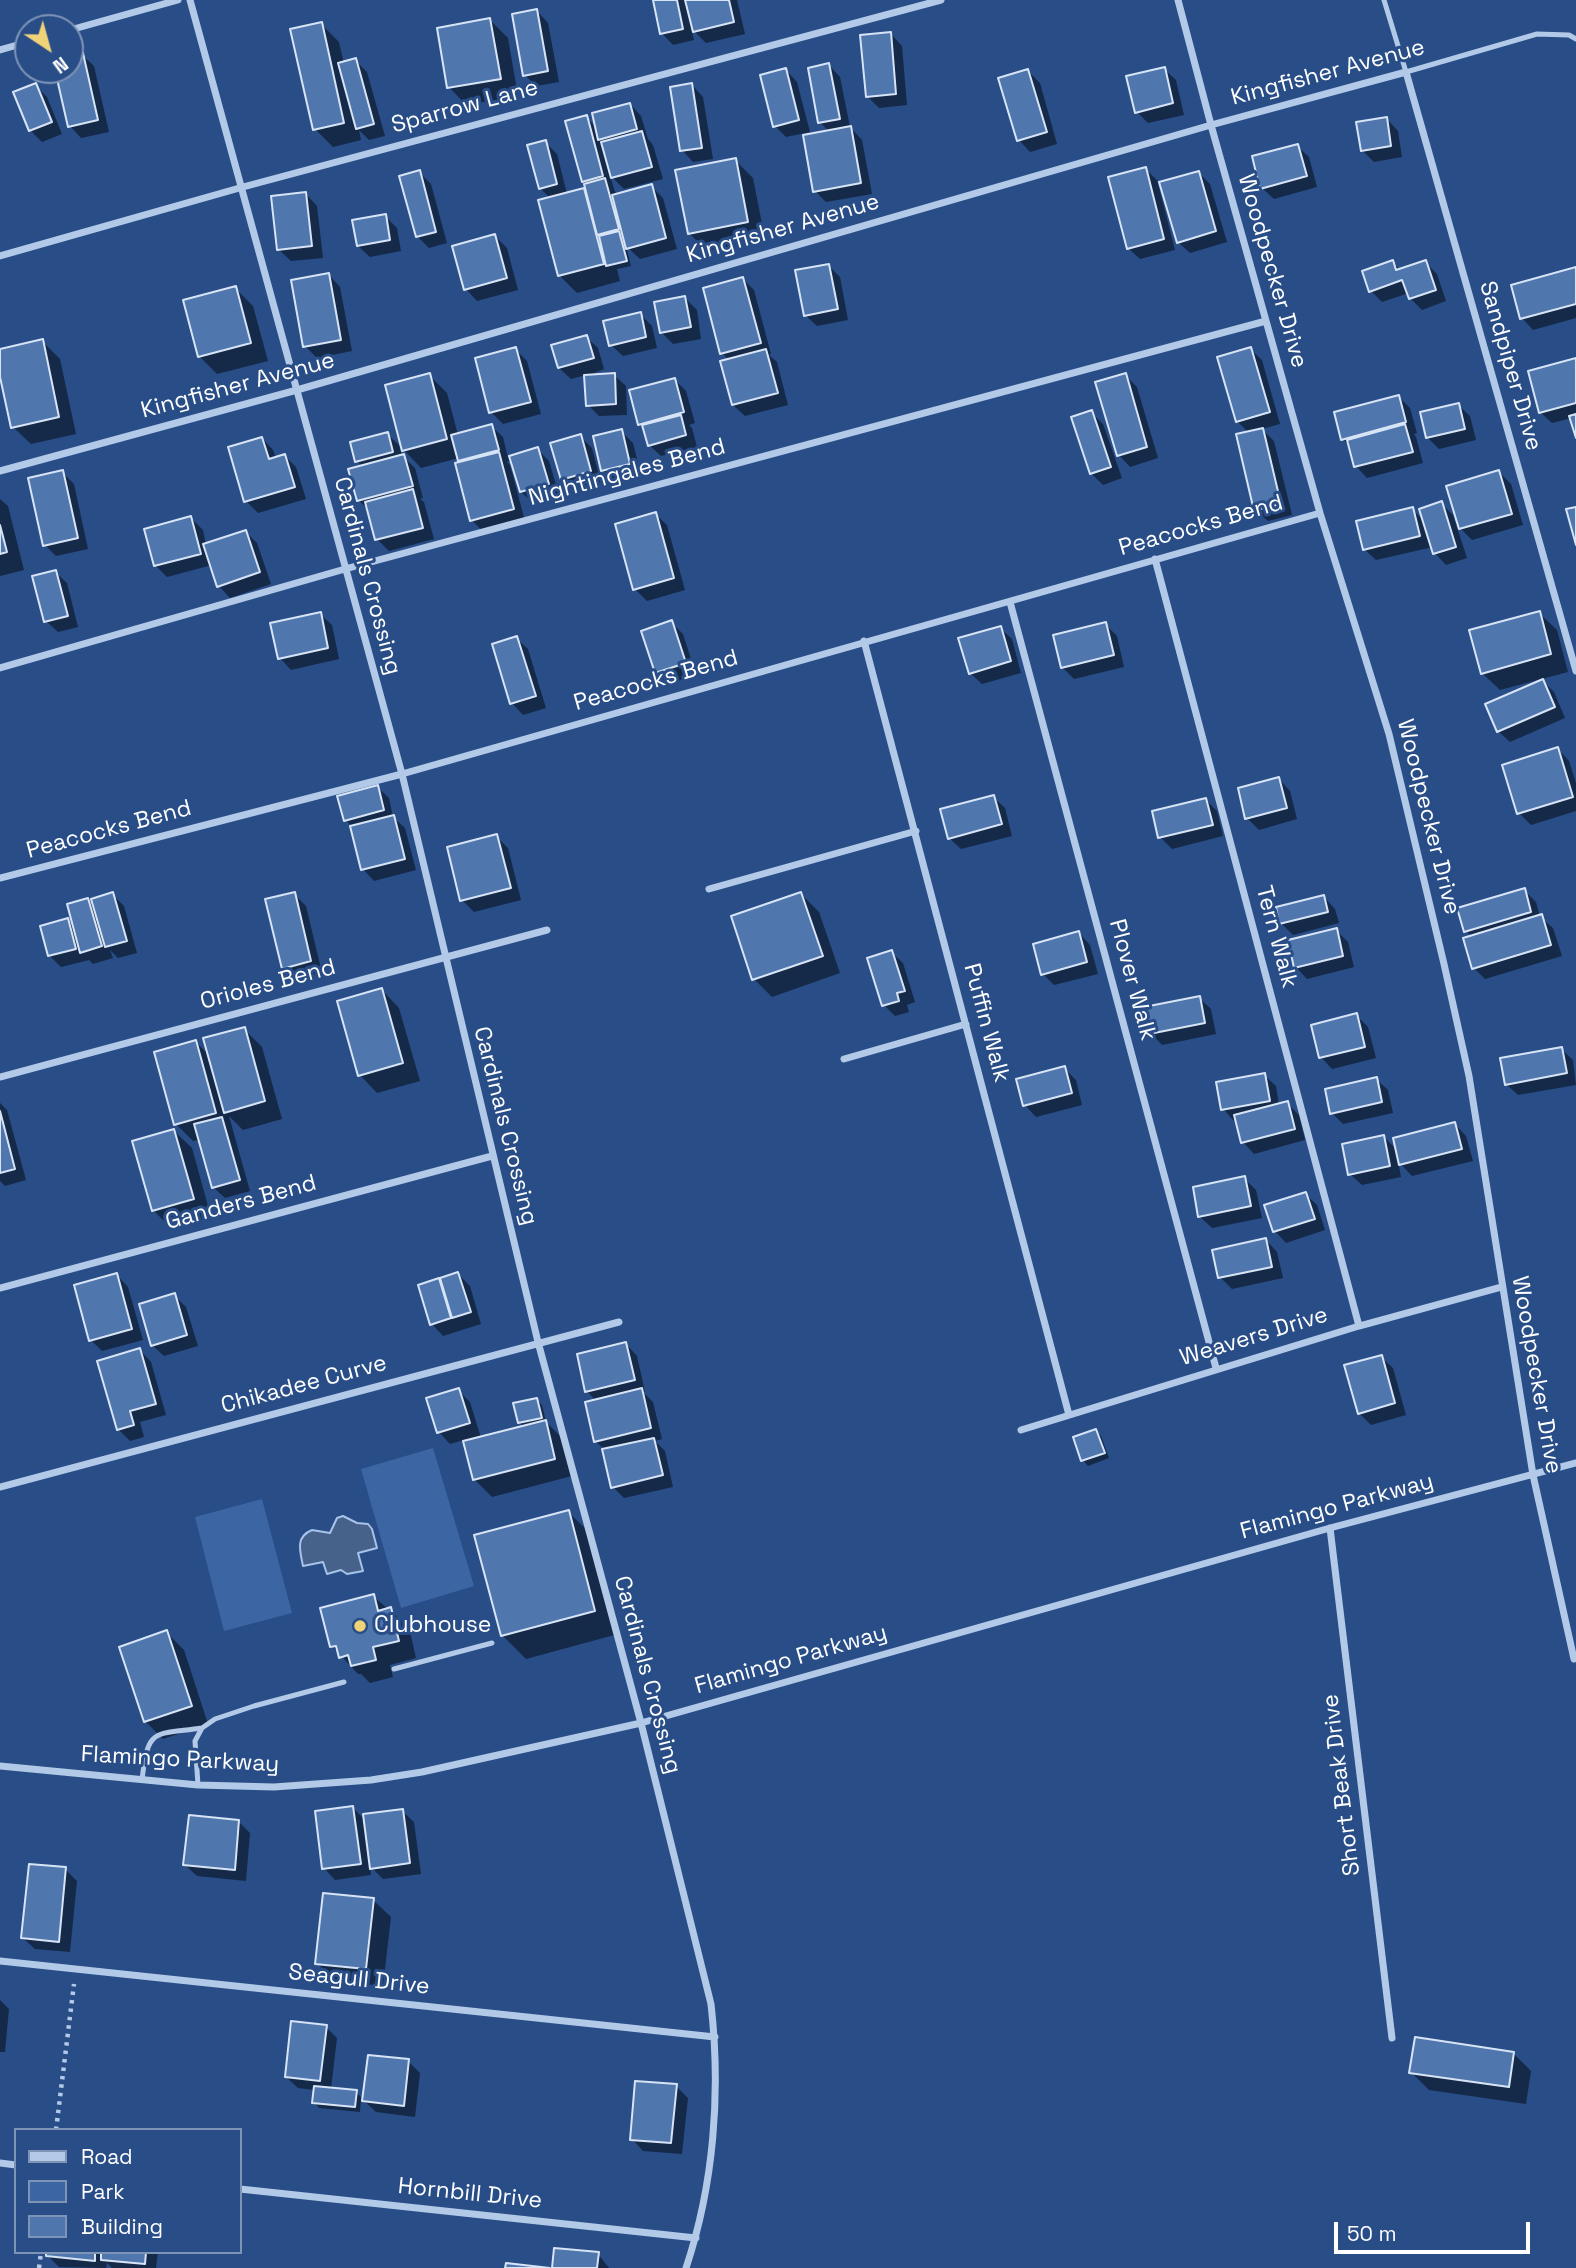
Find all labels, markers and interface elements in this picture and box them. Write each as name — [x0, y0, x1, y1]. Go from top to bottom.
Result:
north arrow — [14, 14, 84, 84]
street label: Kingfisher Avenue — [1228, 34, 1428, 112]
text: N — [48, 51, 73, 79]
street label: Sparrow Lane — [389, 74, 541, 140]
street label: Woodpecker Drive — [1231, 171, 1313, 371]
street label: Kingfisher Avenue — [683, 188, 883, 270]
street label: Sandpiper Drive — [1473, 278, 1547, 454]
street label: Kingfisher Avenue — [138, 347, 338, 425]
street label: Nightingales Bend — [525, 433, 729, 513]
street label: Cardinals Crossing — [327, 474, 407, 678]
street label: Peacocks Bend — [1116, 489, 1286, 563]
street label: Peacocks Bend — [571, 644, 741, 718]
street label: Woodpecker Drive — [1390, 716, 1466, 918]
street label: Peacocks Bend — [24, 795, 194, 865]
street label: Tern Walk — [1249, 883, 1303, 991]
street label: Plover Walk — [1103, 916, 1161, 1044]
street label: Orioles Bend — [197, 954, 339, 1016]
street label: Puffin Walk — [957, 961, 1015, 1085]
street label: Cardinals Crossing — [467, 1024, 543, 1228]
street label: Ganders Bend — [163, 1170, 319, 1236]
street label: Woodpecker Drive — [1505, 1274, 1567, 1476]
street label: Weavers Drive — [1177, 1301, 1331, 1373]
street label: Chikadee Curve — [218, 1350, 390, 1420]
street label: Flamingo Parkway — [1237, 1468, 1437, 1546]
street label: Cardinals Crossing — [607, 1573, 687, 1777]
place label: Clubhouse — [374, 1612, 491, 1640]
marker: Clubhouse — [352, 1618, 368, 1634]
street label: Flamingo Parkway — [692, 1619, 890, 1701]
street label: Short Beak Drive — [1317, 1692, 1367, 1878]
street label: Flamingo Parkway — [80, 1741, 280, 1779]
street label: Seagull Drive — [287, 1959, 431, 2001]
legend — [14, 2128, 242, 2254]
text: Road — [81, 2143, 133, 2170]
street label: Hornbill Drive — [397, 2173, 543, 2215]
text: Park — [81, 2178, 125, 2205]
scale bar — [1338, 2208, 1534, 2252]
text: Building — [81, 2213, 163, 2240]
text: 50 m — [1347, 2220, 1397, 2247]

